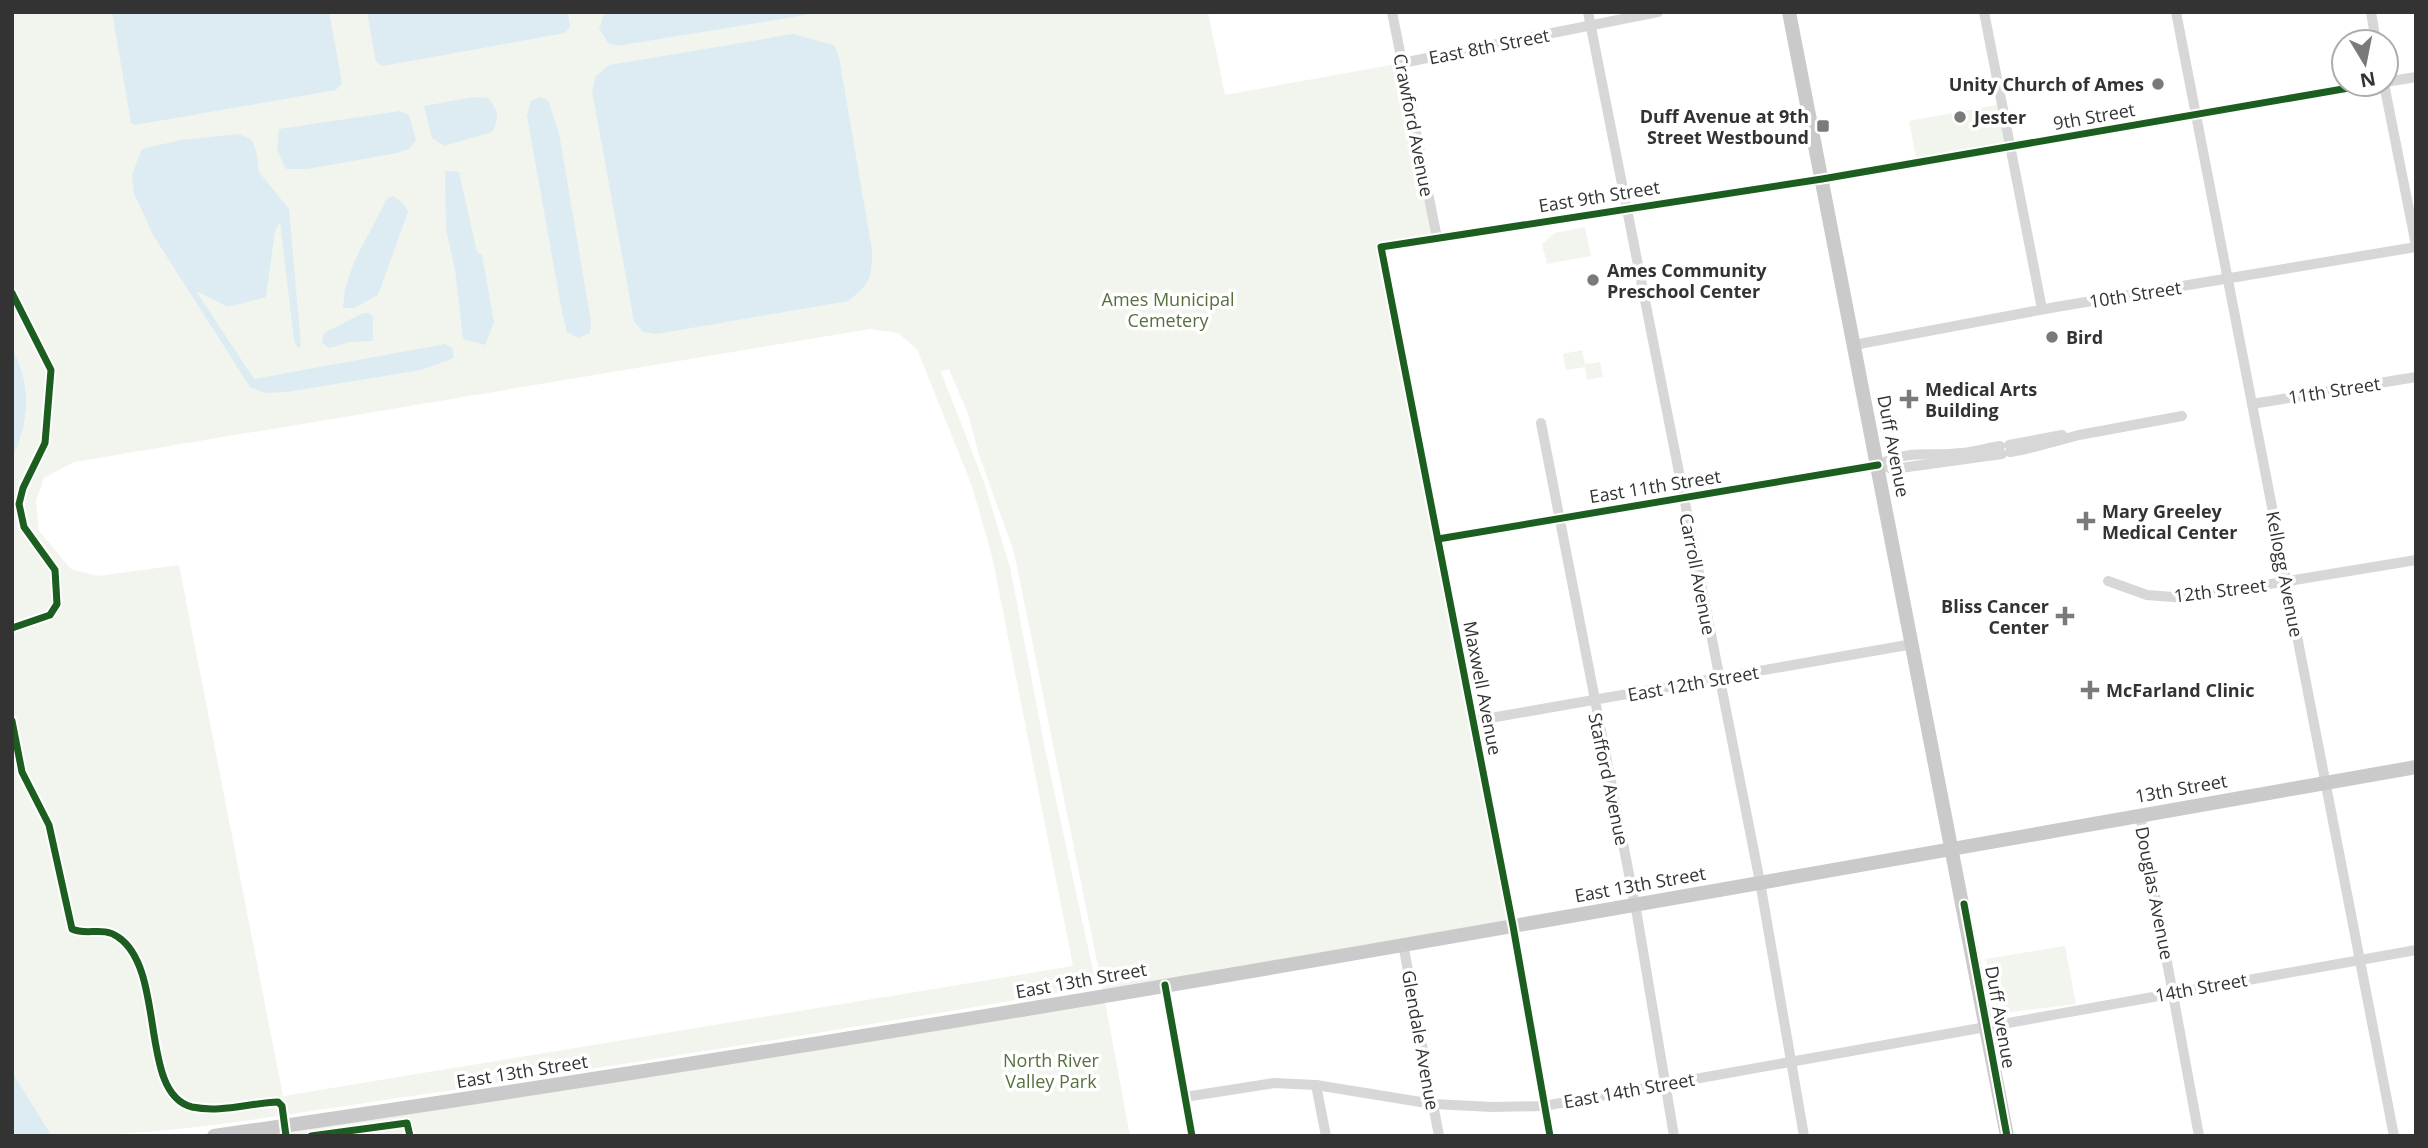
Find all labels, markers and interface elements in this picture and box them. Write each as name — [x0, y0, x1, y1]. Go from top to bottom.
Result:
street label: East 8th Street — [1427, 23, 1551, 69]
north arrow — [2330, 28, 2400, 98]
street label: Crawford Avenue — [1388, 51, 1440, 199]
text: N — [2358, 66, 2378, 94]
place label: Unity Church of Ames — [1949, 72, 2144, 96]
marker: Unity Church of Ames — [2150, 76, 2166, 92]
street label: 9th Street — [2051, 97, 2137, 135]
place label: Duff Avenue at 9th Street Westbound — [1640, 104, 1809, 149]
place label: Jester — [1972, 105, 2026, 129]
marker: Jester — [1952, 109, 1968, 125]
marker: Duff Avenue at 9th Street Westbound — [1815, 118, 1831, 134]
street label: East 9th Street — [1537, 175, 1661, 217]
place label: Ames Community Preschool Center — [1607, 258, 1767, 303]
marker: Ames Community Preschool Center — [1585, 272, 1601, 288]
street label: 10th Street — [2087, 275, 2183, 313]
park label: Ames Municipal Cemetery — [1102, 287, 1234, 332]
place label: Bird — [2066, 325, 2103, 349]
marker: Bird — [2044, 329, 2060, 345]
street label: 11th Street — [2286, 371, 2382, 409]
place label: Medical Arts Building — [1925, 377, 2037, 422]
marker: Medical Arts Building — [1899, 389, 1919, 409]
street label: Duff Avenue — [1872, 393, 1916, 499]
street label: East 11th Street — [1588, 464, 1722, 508]
place label: Mary Greeley Medical Center — [2102, 499, 2237, 544]
street label: Kellogg Avenue — [2261, 509, 2309, 639]
street label: Carroll Avenue — [1674, 511, 1722, 637]
marker: Mary Greeley Medical Center — [2076, 511, 2096, 531]
street label: 12th Street — [2172, 572, 2268, 608]
place label: Bliss Cancer Center — [1941, 594, 2049, 639]
marker: Bliss Cancer Center — [2055, 606, 2075, 626]
street label: Maxwell Avenue — [1458, 619, 1508, 757]
street label: East 12th Street — [1626, 660, 1760, 706]
place label: McFarland Clinic — [2106, 678, 2254, 702]
marker: McFarland Clinic — [2080, 680, 2100, 700]
street label: Stafford Avenue — [1583, 711, 1635, 847]
street label: 13th Street — [2133, 768, 2229, 808]
street label: Douglas Avenue — [2130, 824, 2180, 962]
street label: East 13th Street — [1573, 861, 1707, 907]
street label: East 13th Street — [1014, 957, 1148, 1003]
street label: Duff Avenue — [1980, 964, 2022, 1070]
street label: 14th Street — [2153, 967, 2249, 1007]
street label: Glendale Avenue — [1397, 968, 1445, 1112]
park label: North River Valley Park — [1003, 1048, 1100, 1093]
street label: East 13th Street — [455, 1049, 589, 1093]
street label: East 14th Street — [1562, 1067, 1696, 1113]

